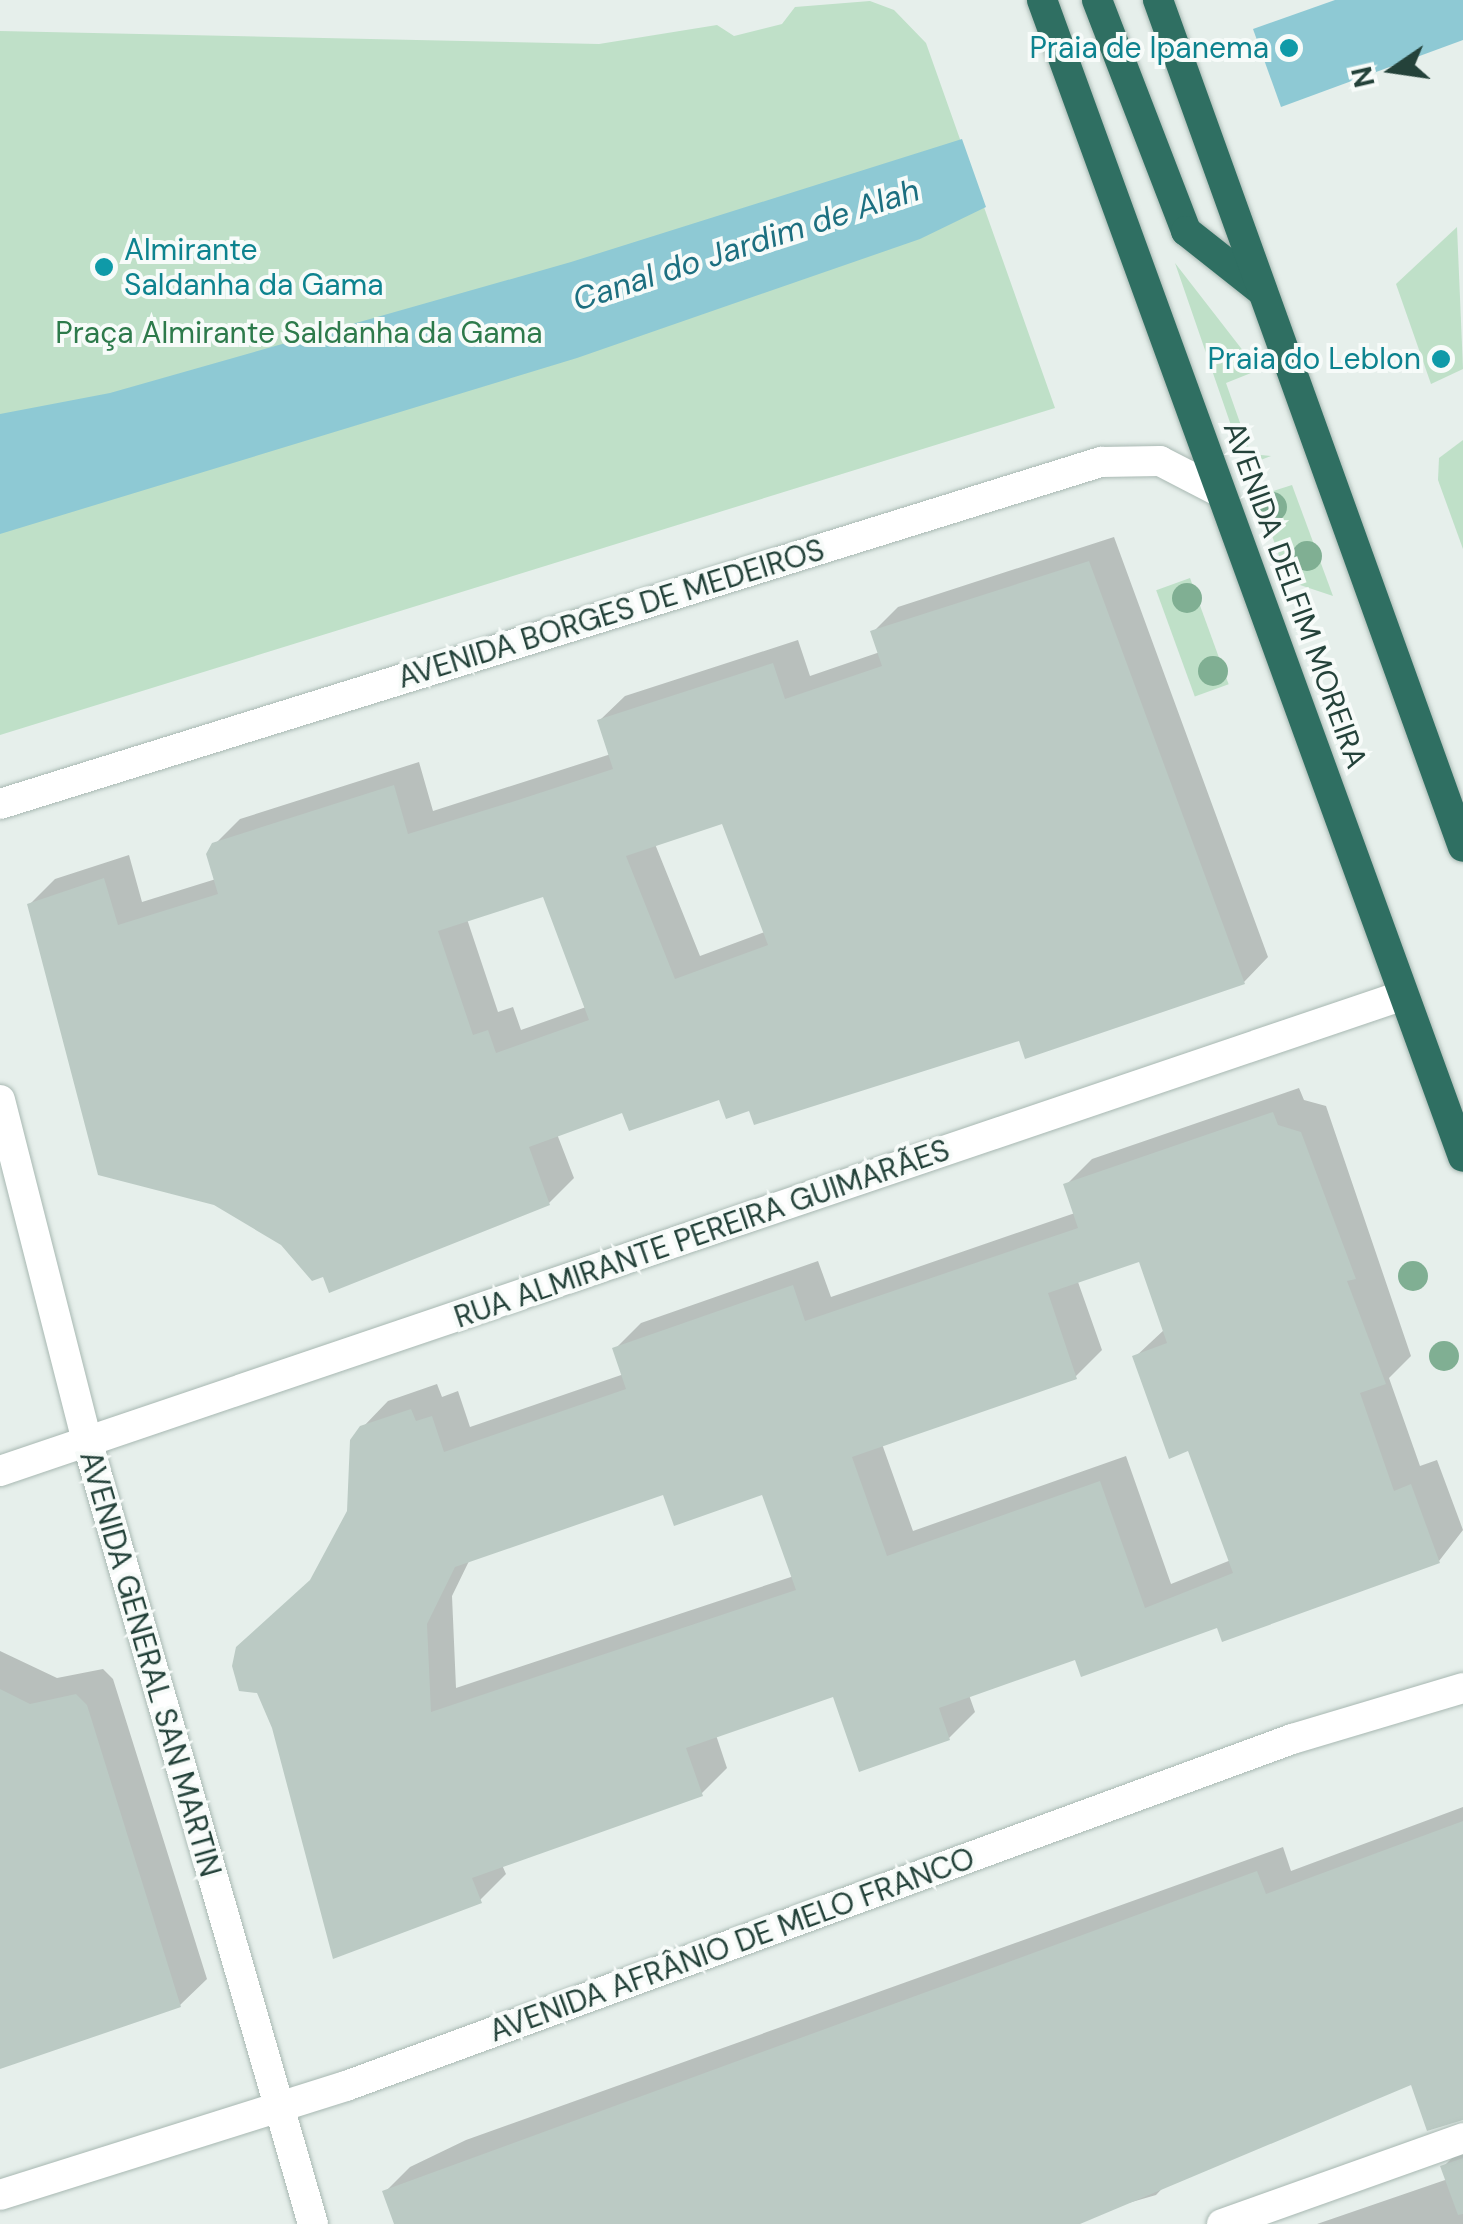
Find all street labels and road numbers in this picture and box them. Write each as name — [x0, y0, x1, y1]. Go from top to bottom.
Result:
street label: AVENIDA DELFIM MOREIRA — [1215, 417, 1375, 773]
street label: AVENIDA BORGES DE MEDEIROS — [394, 532, 828, 696]
street label: RUA ALMIRANTE PEREIRA GUIMARÃES — [450, 1132, 954, 1336]
street label: AVENIDA GENERAL SAN MARTIN — [72, 1447, 228, 1881]
street label: AVENIDA AFRÂNIO DE MELO FRANCO — [485, 1840, 979, 2050]

